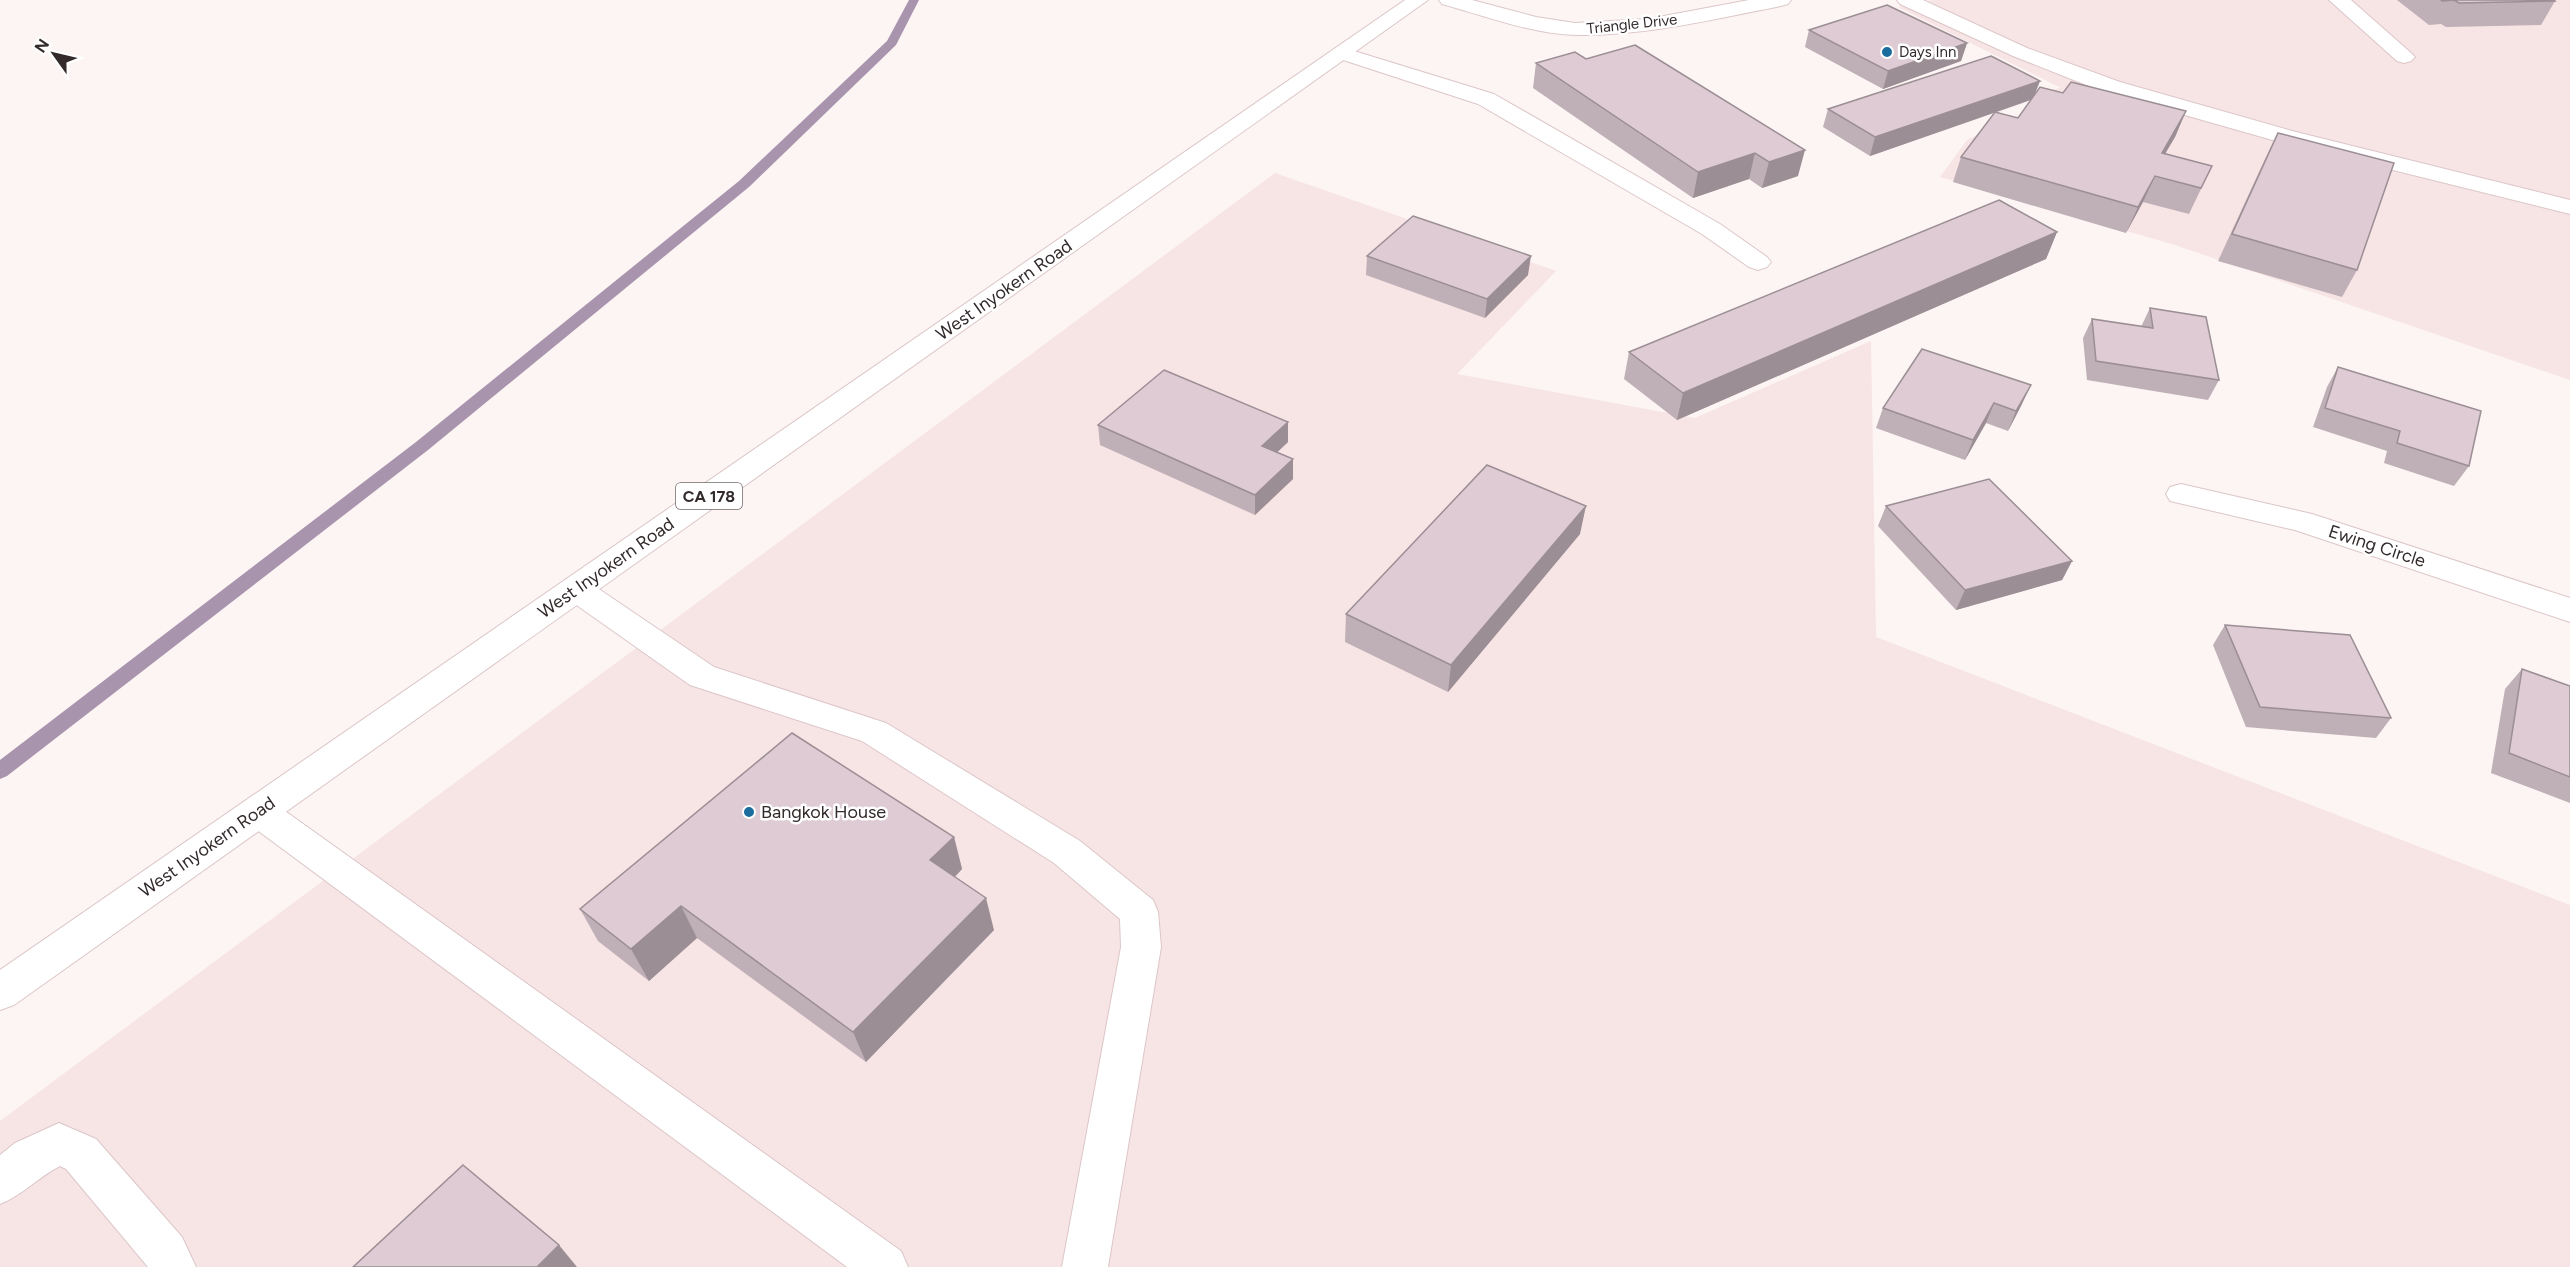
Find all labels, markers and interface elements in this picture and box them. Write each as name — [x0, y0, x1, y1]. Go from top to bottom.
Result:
street label: Triangle Drive — [1586, 10, 1678, 38]
north arrow — [24, 24, 84, 84]
text: N — [31, 35, 53, 56]
place label: Days Inn — [1899, 43, 1956, 61]
marker: Days Inn — [1880, 45, 1894, 59]
street label: West Inyokern Road — [932, 235, 1076, 345]
road number: CA 178 — [676, 483, 742, 509]
street label: West Inyokern Road — [534, 513, 678, 623]
street label: Ewing Circle — [2326, 520, 2428, 572]
street label: West Inyokern Road — [135, 792, 279, 902]
place label: Bangkok House — [761, 801, 886, 823]
marker: Bangkok House — [742, 805, 756, 819]

